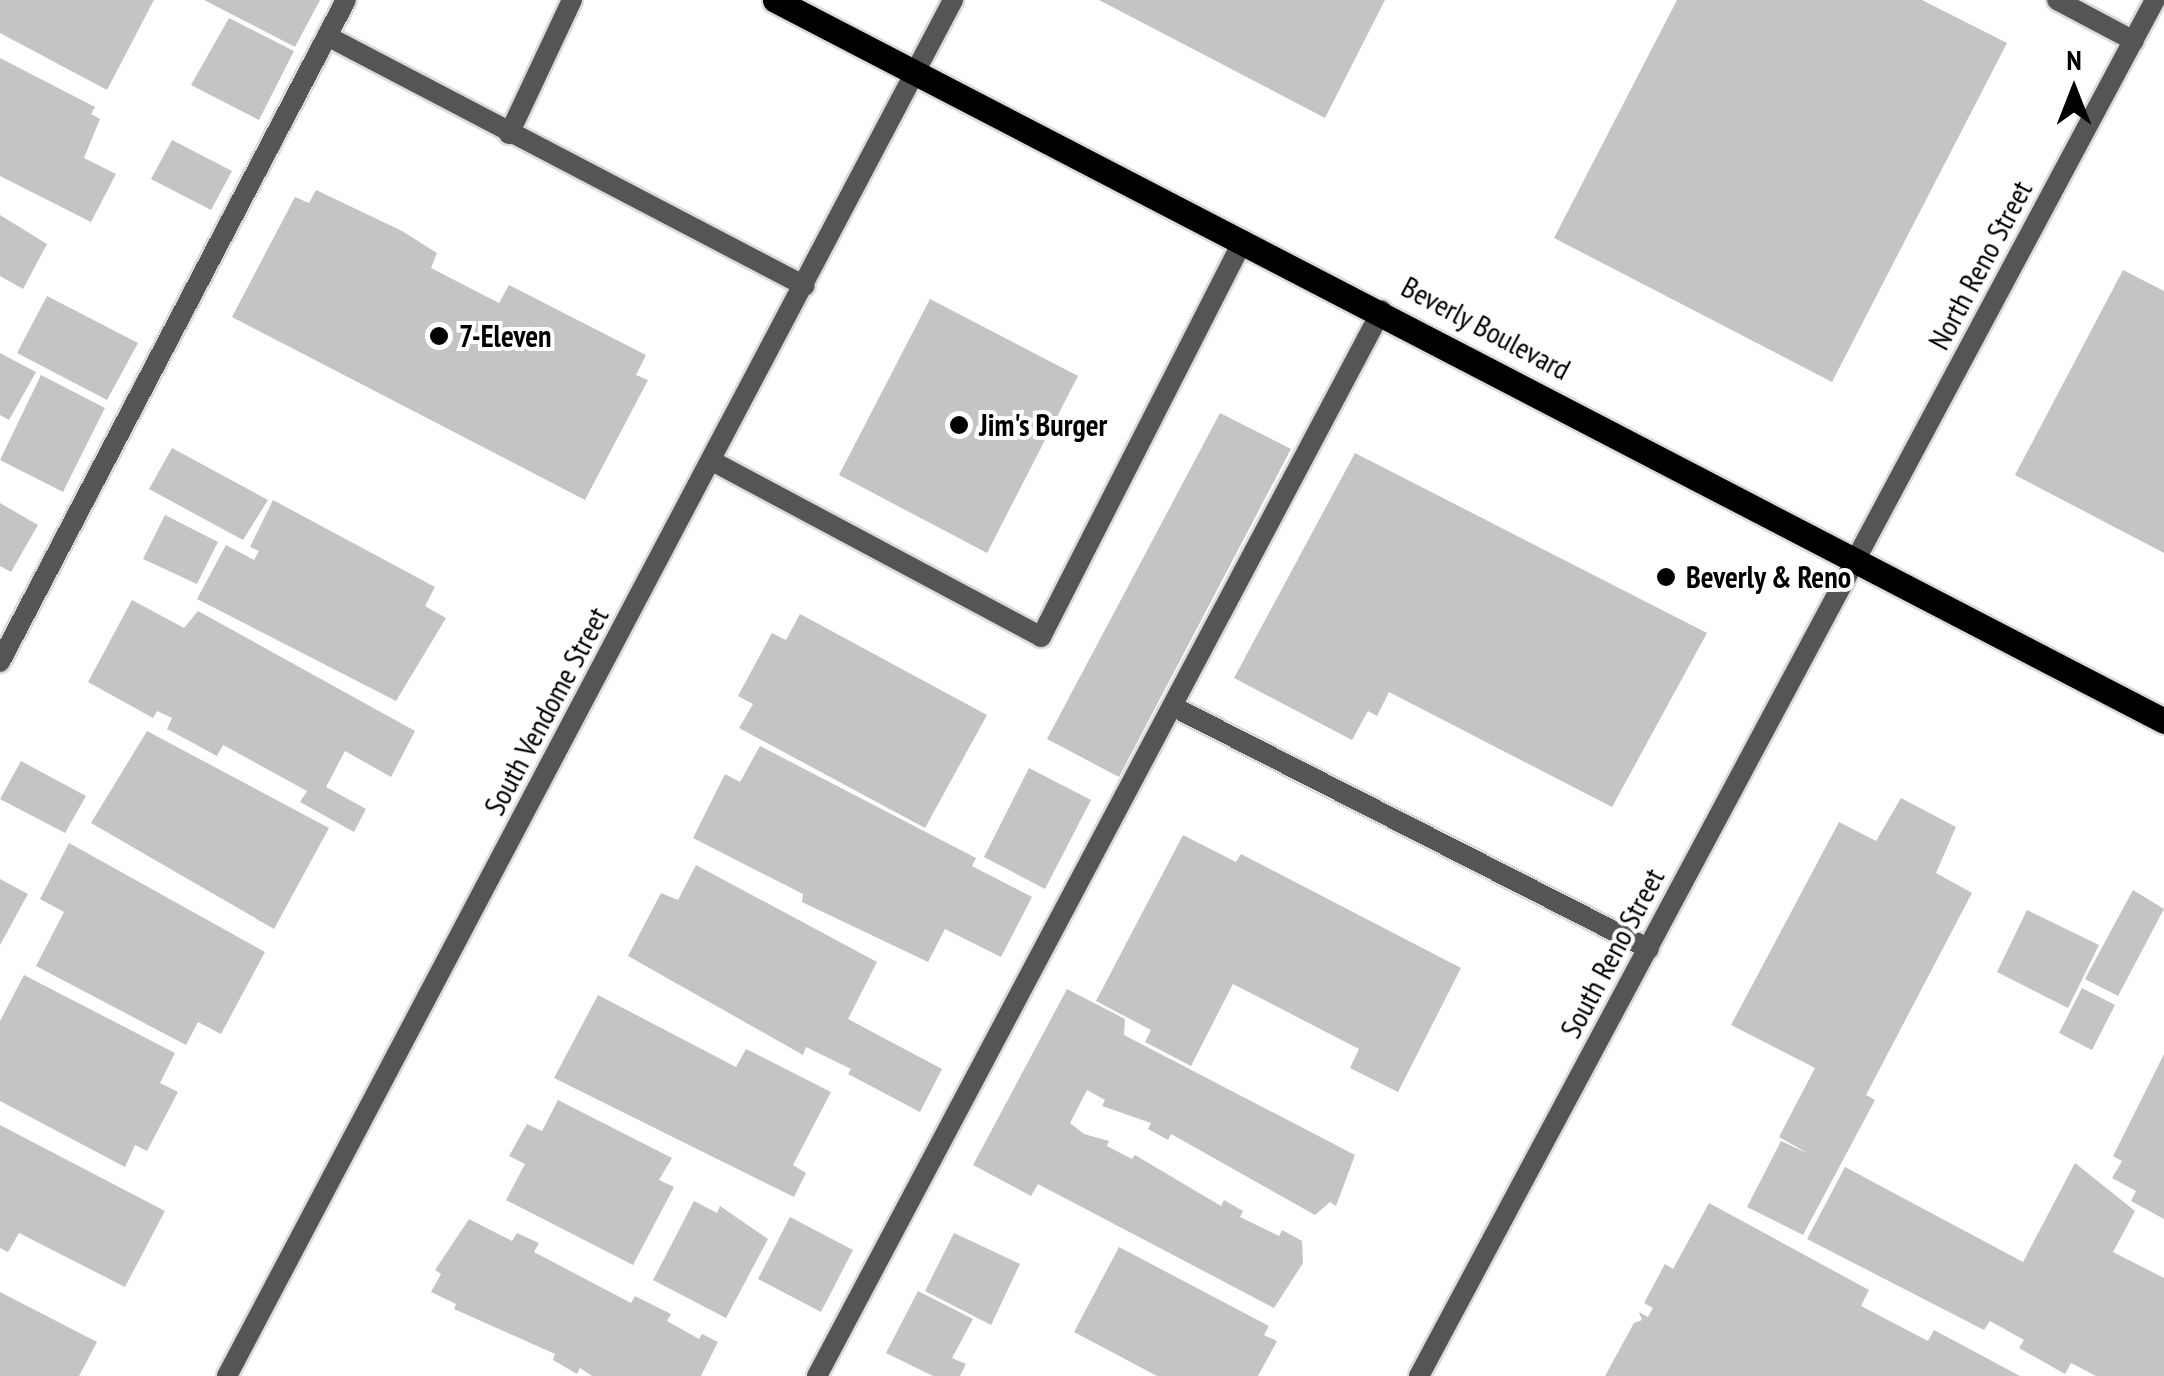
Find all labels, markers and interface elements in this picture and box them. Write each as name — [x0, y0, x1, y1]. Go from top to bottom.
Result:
north arrow — [2024, 40, 2124, 140]
text: N — [2066, 41, 2082, 78]
street label: North Reno Street — [1920, 174, 2040, 356]
street label: Beverly Boulevard — [1395, 268, 1577, 388]
place label: 7-Eleven — [459, 318, 552, 354]
marker: 7-Eleven — [428, 325, 450, 347]
place label: Jim's Burger — [979, 407, 1107, 443]
marker: Jim's Burger — [948, 414, 970, 436]
place label: Beverly & Reno — [1686, 559, 1852, 595]
marker: Beverly & Reno — [1655, 566, 1677, 588]
street label: South Vendome Street — [476, 601, 616, 821]
street label: South Reno Street — [1552, 862, 1672, 1044]

